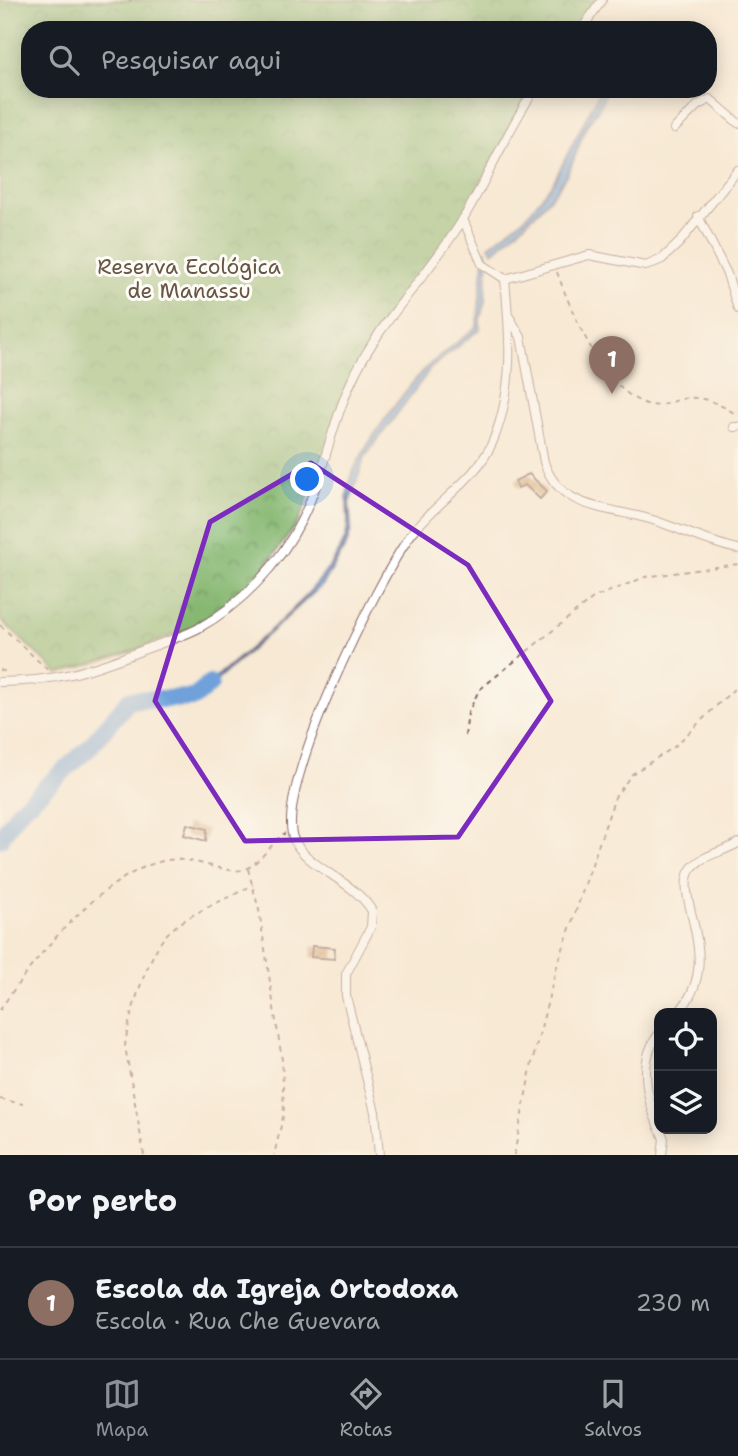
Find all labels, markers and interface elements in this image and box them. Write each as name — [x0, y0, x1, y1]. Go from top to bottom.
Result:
search box — [21, 21, 717, 98]
icon: search — [45, 41, 83, 79]
text: Pesquisar aqui — [101, 42, 282, 77]
park label: Reserva Ecológica de Manassu — [97, 253, 281, 305]
pin: 1 — [589, 336, 635, 394]
your location — [290, 462, 324, 496]
map controls — [654, 1008, 717, 1134]
button: locate — [654, 1008, 717, 1071]
button: layers — [654, 1071, 717, 1134]
text: Por perto — [28, 1180, 177, 1221]
text: Escola da Igreja Ortodoxa — [95, 1271, 458, 1306]
text: 1 — [46, 1288, 56, 1318]
text: 230 m — [636, 1288, 710, 1318]
text: Escola · Rua Che Guevara — [95, 1306, 380, 1336]
tab: Mapa — [96, 1375, 148, 1442]
tab: Rotas — [340, 1375, 393, 1442]
tab: Salvos — [584, 1375, 642, 1442]

